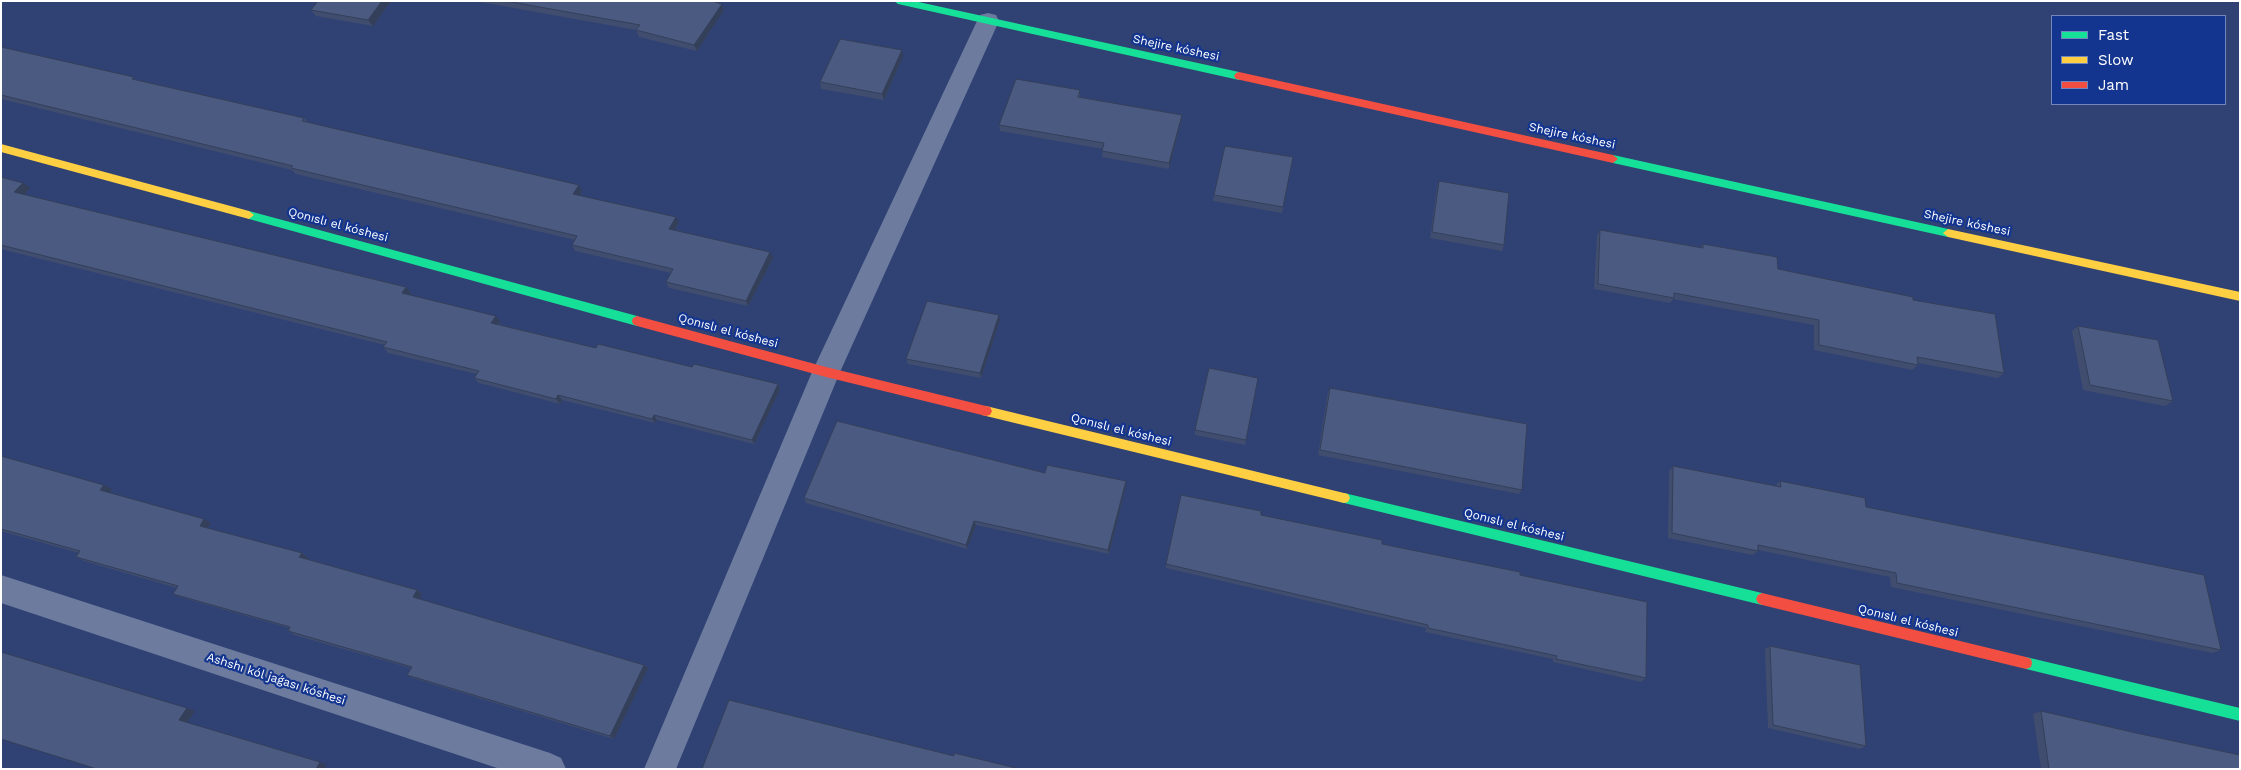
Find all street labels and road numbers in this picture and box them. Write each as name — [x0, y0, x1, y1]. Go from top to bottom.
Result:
street label: Shejire kóshesi — [1131, 32, 1221, 64]
street label: Shejire kóshesi — [1527, 120, 1617, 152]
street label: Qonıslı el kóshesi — [287, 205, 389, 245]
street label: Shejire kóshesi — [1922, 207, 2012, 239]
street label: Qonıslı el kóshesi — [677, 311, 779, 351]
street label: Qonıslı el kóshesi — [1069, 411, 1173, 449]
street label: Qonıslı el kóshesi — [1462, 506, 1566, 544]
street label: Qonıslı el kóshesi — [1856, 602, 1960, 640]
street label: Ashshı kól jaǵası kóshesi — [205, 650, 347, 708]

